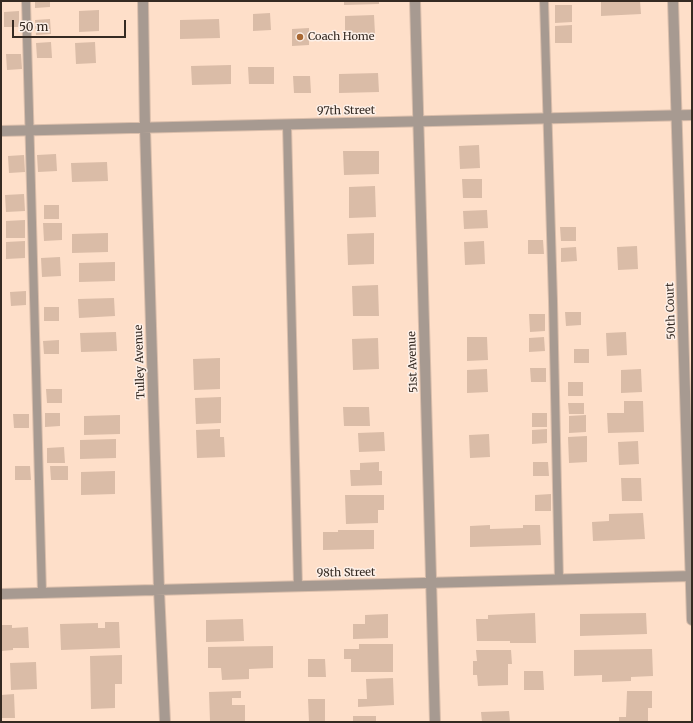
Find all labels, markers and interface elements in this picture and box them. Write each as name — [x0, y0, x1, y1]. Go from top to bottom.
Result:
scale bar — [14, 12, 128, 38]
text: 50 m — [19, 19, 48, 34]
place label: Coach Home — [308, 30, 375, 44]
marker: Coach Home — [295, 32, 305, 42]
street label: 97th Street — [317, 104, 375, 118]
street label: 50th Court — [663, 282, 679, 340]
street label: Tulley Avenue — [132, 324, 148, 400]
street label: 51st Avenue — [405, 331, 421, 393]
street label: 98th Street — [317, 566, 375, 580]

